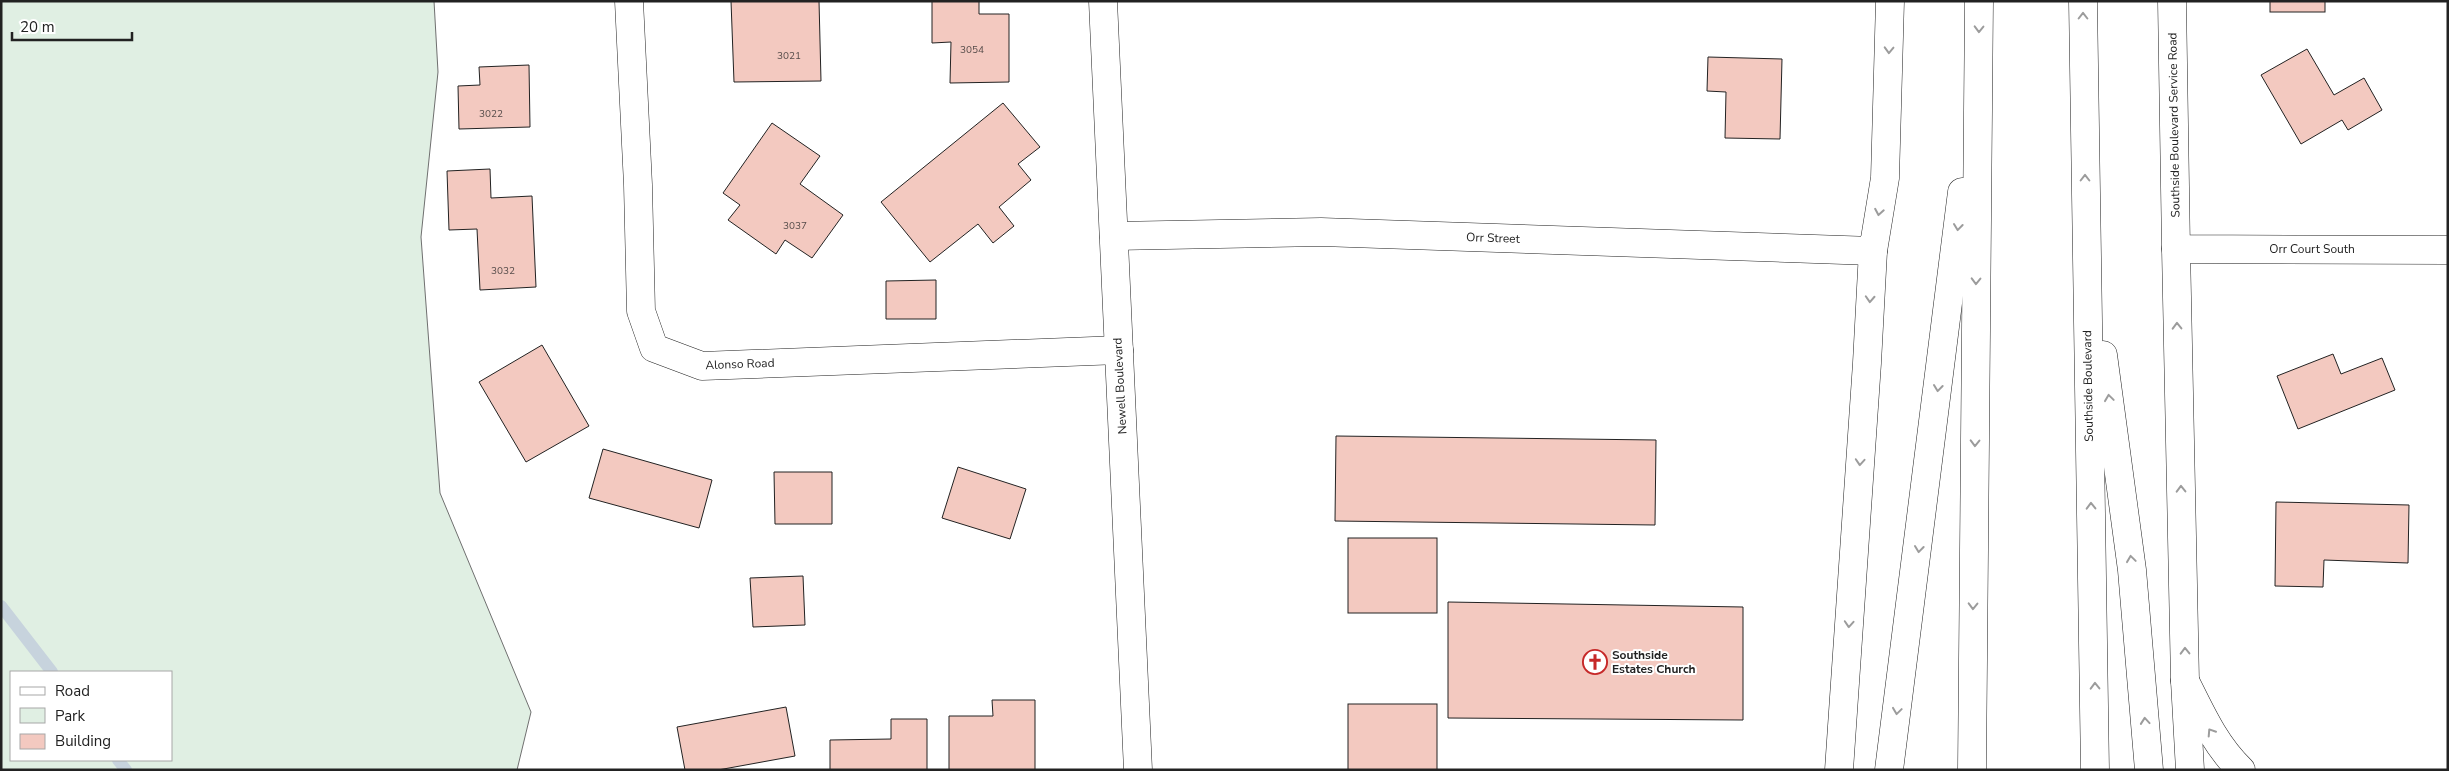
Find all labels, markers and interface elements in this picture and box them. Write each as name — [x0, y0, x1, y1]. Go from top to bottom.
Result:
scale bar — [12, 10, 132, 42]
one-way arrow — [2078, 12, 2088, 20]
text: 20 m — [20, 17, 55, 37]
one-way arrow — [1974, 26, 1984, 33]
street label: Southside Boulevard Service Road — [2164, 32, 2184, 218]
house number: 3054 — [960, 43, 984, 57]
one-way arrow — [1884, 46, 1894, 54]
house number: 3021 — [777, 49, 801, 63]
house number: 3022 — [479, 107, 503, 121]
one-way arrow — [2080, 174, 2090, 182]
one-way arrow — [1875, 208, 1885, 216]
house number: 3037 — [783, 219, 807, 233]
one-way arrow — [1953, 223, 1964, 231]
street label: Orr Street — [1466, 229, 1521, 247]
street label: Orr Court South — [2269, 241, 2355, 257]
house number: 3032 — [491, 264, 515, 278]
one-way arrow — [1971, 277, 1981, 285]
one-way arrow — [1865, 296, 1876, 304]
one-way arrow — [2172, 322, 2183, 330]
street label: Southside Boulevard — [2079, 330, 2097, 442]
street label: Newell Boulevard — [1109, 337, 1131, 435]
street label: Alonso Road — [705, 355, 775, 373]
one-way arrow — [1933, 384, 1944, 392]
one-way arrow — [2104, 394, 2115, 402]
one-way arrow — [1970, 440, 1980, 447]
one-way arrow — [1855, 458, 1866, 466]
one-way arrow — [2176, 484, 2186, 492]
one-way arrow — [2086, 502, 2096, 510]
one-way arrow — [1914, 545, 1924, 554]
one-way arrow — [2126, 555, 2137, 563]
one-way arrow — [1968, 602, 1979, 610]
one-way arrow — [1844, 620, 1855, 628]
place label: Southside Estates Church — [1612, 647, 1696, 677]
one-way arrow — [2180, 647, 2190, 654]
church icon: Southside Estates Church — [1582, 649, 1608, 675]
legend — [10, 671, 172, 761]
text: Road — [55, 681, 90, 701]
one-way arrow — [2090, 682, 2100, 690]
text: Park — [55, 706, 85, 726]
one-way arrow — [1892, 707, 1903, 715]
one-way arrow — [2139, 717, 2150, 725]
one-way arrow — [2208, 728, 2217, 738]
text: Building — [55, 731, 111, 751]

